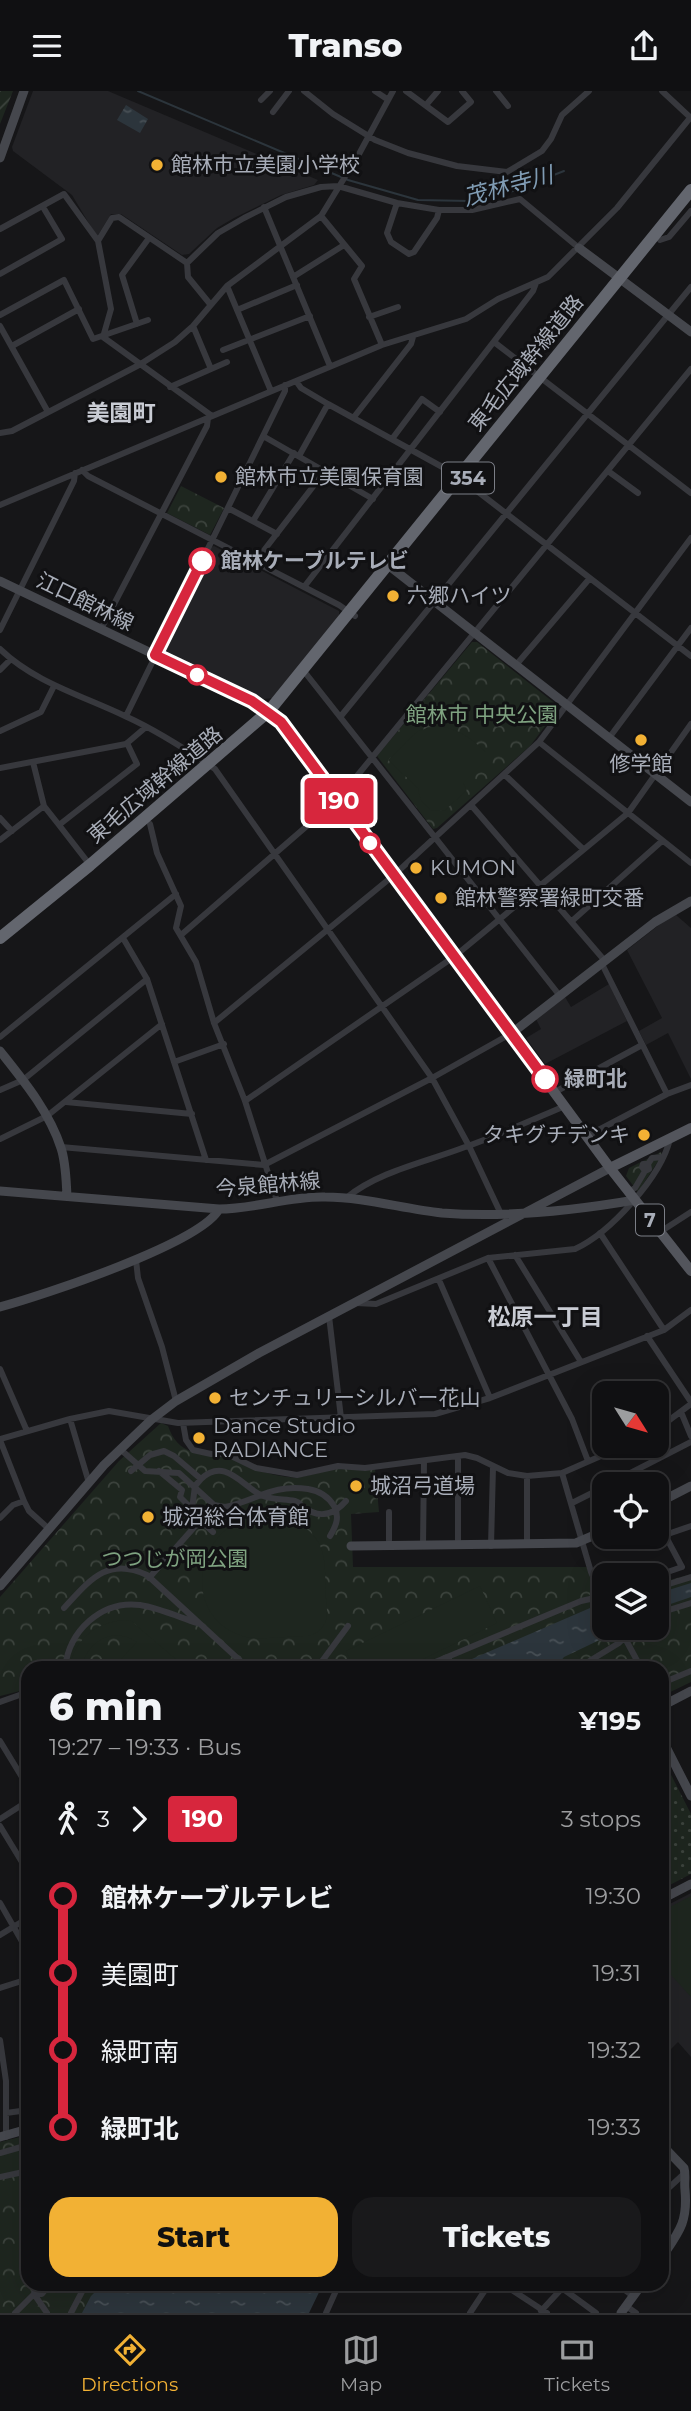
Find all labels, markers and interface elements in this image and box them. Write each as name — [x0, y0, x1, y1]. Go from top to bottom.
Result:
text: Transo — [288, 26, 403, 65]
icon: menu — [28, 27, 66, 65]
icon: share — [625, 27, 663, 65]
place label: 館林市立美園小学校 — [171, 152, 360, 177]
marker: 館林市立美園小学校 — [149, 157, 165, 173]
water label: 茂林寺川 — [460, 160, 559, 211]
street label: 東毛広域幹線道路 — [463, 290, 588, 436]
district label: 美園町 — [87, 399, 156, 427]
road number: 354 — [442, 463, 494, 493]
place label: 館林市立美園保育園 — [235, 464, 424, 489]
marker: 館林市立美園保育園 — [213, 469, 229, 485]
marker: 館林ケーブルテレビ — [189, 548, 215, 574]
place label: 館林ケーブルテレビ — [221, 548, 409, 573]
street label: 江口館林線 — [33, 567, 138, 636]
place label: 六郷ハイツ — [407, 583, 512, 608]
marker: 六郷ハイツ — [385, 588, 401, 604]
unlabelled marker — [187, 665, 207, 685]
park label: 館林市 中央公園 — [406, 702, 558, 727]
street label: 東毛広域幹線道路 — [82, 721, 227, 848]
marker: 修学館 — [633, 732, 649, 748]
place label: 修学館 — [610, 751, 673, 776]
line badge: 190 — [299, 778, 379, 824]
text: 190 — [319, 786, 360, 815]
unlabelled marker — [360, 833, 380, 853]
place label: KUMON — [430, 855, 516, 880]
marker: KUMON — [408, 860, 424, 876]
place label: 館林警察署緑町交番 — [455, 885, 644, 910]
marker: 館林警察署緑町交番 — [433, 890, 449, 906]
marker: 緑町北 — [532, 1066, 558, 1092]
place label: 緑町北 — [564, 1066, 627, 1091]
place label: タキグチデンキ — [483, 1122, 630, 1147]
marker: タキグチデンキ — [636, 1127, 652, 1143]
street label: 今泉館林線 — [215, 1167, 321, 1202]
road number: 7 — [636, 1205, 664, 1235]
district label: 松原一丁目 — [488, 1303, 603, 1331]
north arrow — [592, 1381, 668, 1458]
map controls — [592, 1381, 669, 1640]
place label: センチュリーシルバー花山 — [229, 1385, 481, 1410]
marker: センチュリーシルバー花山 — [207, 1390, 223, 1406]
place label: Dance Studio RADIANCE — [213, 1413, 355, 1462]
marker: Dance Studio RADIANCE — [191, 1430, 207, 1446]
button: locate — [592, 1472, 669, 1549]
place label: 城沼弓道場 — [370, 1473, 475, 1498]
marker: 城沼弓道場 — [348, 1478, 364, 1494]
place label: 城沼総合体育館 — [162, 1504, 309, 1529]
marker: 城沼総合体育館 — [140, 1509, 156, 1525]
park label: つつじが岡公園 — [102, 1546, 249, 1571]
button: layers — [592, 1563, 669, 1640]
text: 6 min — [49, 1683, 163, 1730]
text: ¥195 — [579, 1705, 641, 1737]
text: 19:27 – 19:33 · Bus — [49, 1733, 241, 1761]
icon: walk — [49, 1800, 87, 1838]
icon: forward — [120, 1800, 158, 1838]
text: 190 — [182, 1804, 223, 1833]
text: 3 — [97, 1805, 110, 1833]
text: 3 stops — [561, 1805, 641, 1833]
text: 館林ケーブルテレビ — [101, 1882, 333, 1914]
text: 19:30 — [586, 1882, 641, 1910]
text: 美園町 — [101, 1959, 179, 1991]
text: 19:31 — [593, 1959, 641, 1987]
text: 緑町南 — [101, 2036, 179, 2068]
text: 19:32 — [588, 2036, 641, 2064]
text: 緑町北 — [101, 2113, 179, 2145]
text: 19:33 — [588, 2113, 641, 2141]
button: Start — [49, 2197, 338, 2277]
button: Tickets — [352, 2197, 641, 2277]
tab: Directions — [81, 2331, 178, 2396]
tab: Map — [340, 2331, 382, 2396]
tab: Tickets — [544, 2331, 610, 2396]

